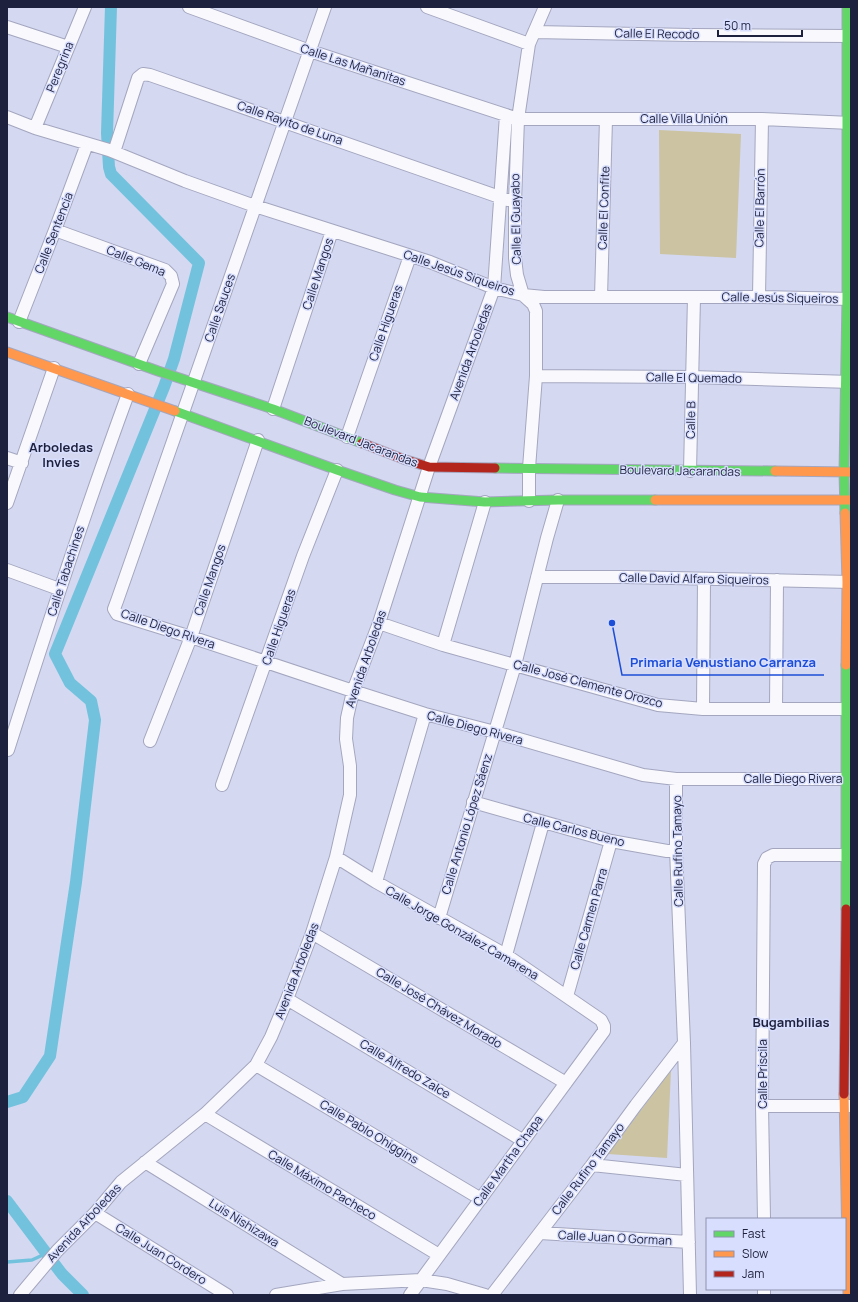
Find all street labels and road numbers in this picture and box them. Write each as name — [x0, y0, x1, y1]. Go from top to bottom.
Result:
street label: Calle El Recodo — [615, 24, 699, 43]
street label: Peregrina — [42, 39, 77, 95]
street label: Calle Las Mañanitas — [298, 39, 408, 90]
street label: Calle Rayito de Luna — [235, 96, 345, 149]
street label: Calle Villa Unión — [640, 110, 728, 127]
street label: Calle El Confite — [594, 166, 613, 250]
street label: Calle El Barrón — [750, 168, 769, 248]
street label: Calle El Guayabo — [506, 173, 525, 265]
street label: Calle Sentencia — [30, 190, 77, 276]
street label: Calle Mangos — [298, 236, 337, 312]
street label: Calle Gema — [104, 241, 168, 280]
street label: Calle Jesús Siqueiros — [401, 245, 517, 300]
street label: Calle Sauces — [200, 271, 239, 344]
street label: Calle Higueras — [365, 282, 407, 363]
street label: Calle Jesús Siqueiros — [721, 288, 839, 307]
street label: Avenida Arboledas — [445, 301, 496, 403]
street label: Calle El Quemado — [646, 368, 742, 387]
street label: Calle B — [682, 401, 699, 439]
street label: Boulevard Jacarandas — [302, 412, 421, 471]
street label: Boulevard Jacarandas — [620, 461, 740, 480]
street label: Calle Tabachines — [43, 524, 88, 618]
street label: Calle Mangos — [189, 542, 230, 618]
street label: Calle David Alfaro Siqueiros — [619, 569, 769, 588]
street label: Calle Higueras — [258, 586, 300, 667]
street label: Calle Diego Rivera — [119, 604, 218, 653]
street label: Avenida Arboledas — [341, 608, 390, 710]
street label: Calle José Clemente Orozco — [512, 655, 665, 712]
street label: Calle Diego Rivera — [425, 707, 525, 749]
street label: Calle Antonio López Sáenz — [437, 751, 496, 896]
street label: Calle Diego Rivera — [744, 770, 842, 787]
street label: Calle Rufino Tamayo — [668, 795, 687, 907]
street label: Calle Carlos Bueno — [522, 809, 627, 850]
street label: Calle Carmen Parra — [566, 866, 611, 972]
street label: Calle Jorge González Camarena — [382, 882, 542, 984]
street label: Avenida Arboledas — [270, 920, 323, 1021]
street label: Calle José Chávez Morado — [373, 963, 506, 1052]
street label: Calle Alfredo Zalce — [357, 1035, 454, 1102]
street label: Calle Priscila — [754, 1039, 771, 1109]
street label: Calle Pablo Ohiggins — [317, 1095, 422, 1168]
street label: Calle Martha Chapa — [469, 1112, 546, 1210]
street label: Calle Rufino Tamayo — [547, 1119, 628, 1218]
street label: Calle Máximo Pacheco — [265, 1145, 380, 1224]
street label: Avenida Arboledas — [43, 1180, 125, 1266]
street label: Luis Nishizawa — [206, 1194, 283, 1251]
street label: Calle Juan Cordero — [112, 1219, 210, 1288]
street label: Calle Juan O Gorman — [558, 1226, 672, 1249]

